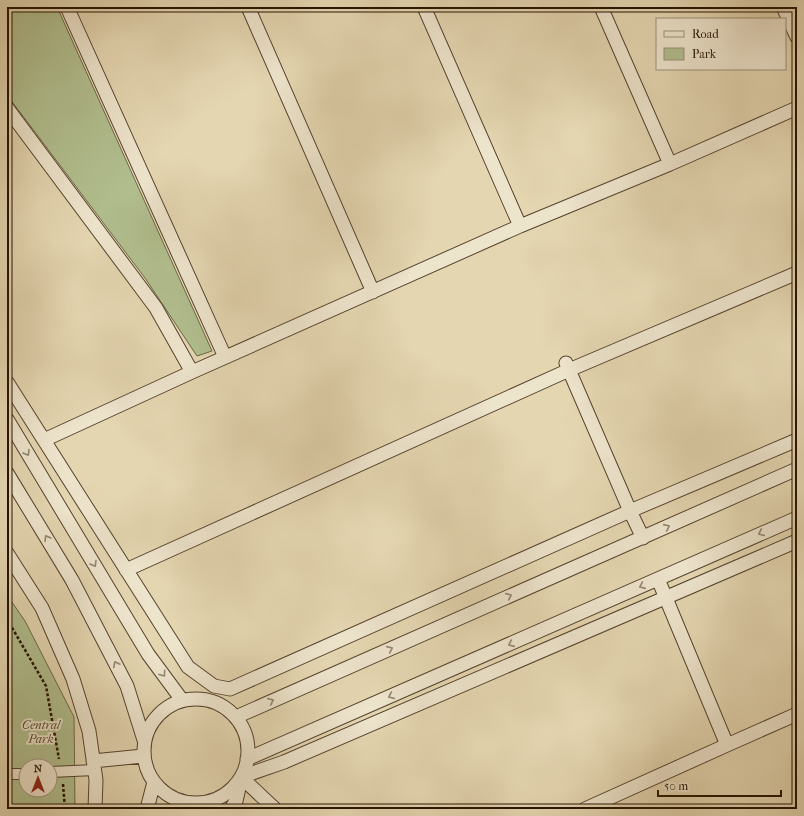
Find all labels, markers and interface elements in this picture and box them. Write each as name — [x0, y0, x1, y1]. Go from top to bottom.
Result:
legend — [656, 18, 786, 70]
text: Road — [692, 27, 719, 41]
text: Park — [692, 47, 717, 61]
one-way arrow — [23, 449, 30, 456]
one-way arrow — [662, 524, 670, 532]
one-way arrow — [758, 528, 766, 536]
one-way arrow — [44, 535, 51, 542]
one-way arrow — [90, 560, 97, 567]
one-way arrow — [639, 581, 646, 589]
one-way arrow — [506, 593, 513, 601]
one-way arrow — [507, 639, 514, 647]
one-way arrow — [386, 646, 394, 654]
one-way arrow — [113, 661, 121, 668]
one-way arrow — [158, 670, 165, 677]
one-way arrow — [388, 691, 396, 699]
one-way arrow — [267, 698, 275, 706]
park label: Central Park — [22, 718, 62, 746]
north arrow — [18, 758, 58, 798]
text: N — [34, 762, 43, 775]
scale bar — [658, 772, 781, 798]
text: 50 m — [664, 779, 688, 793]

